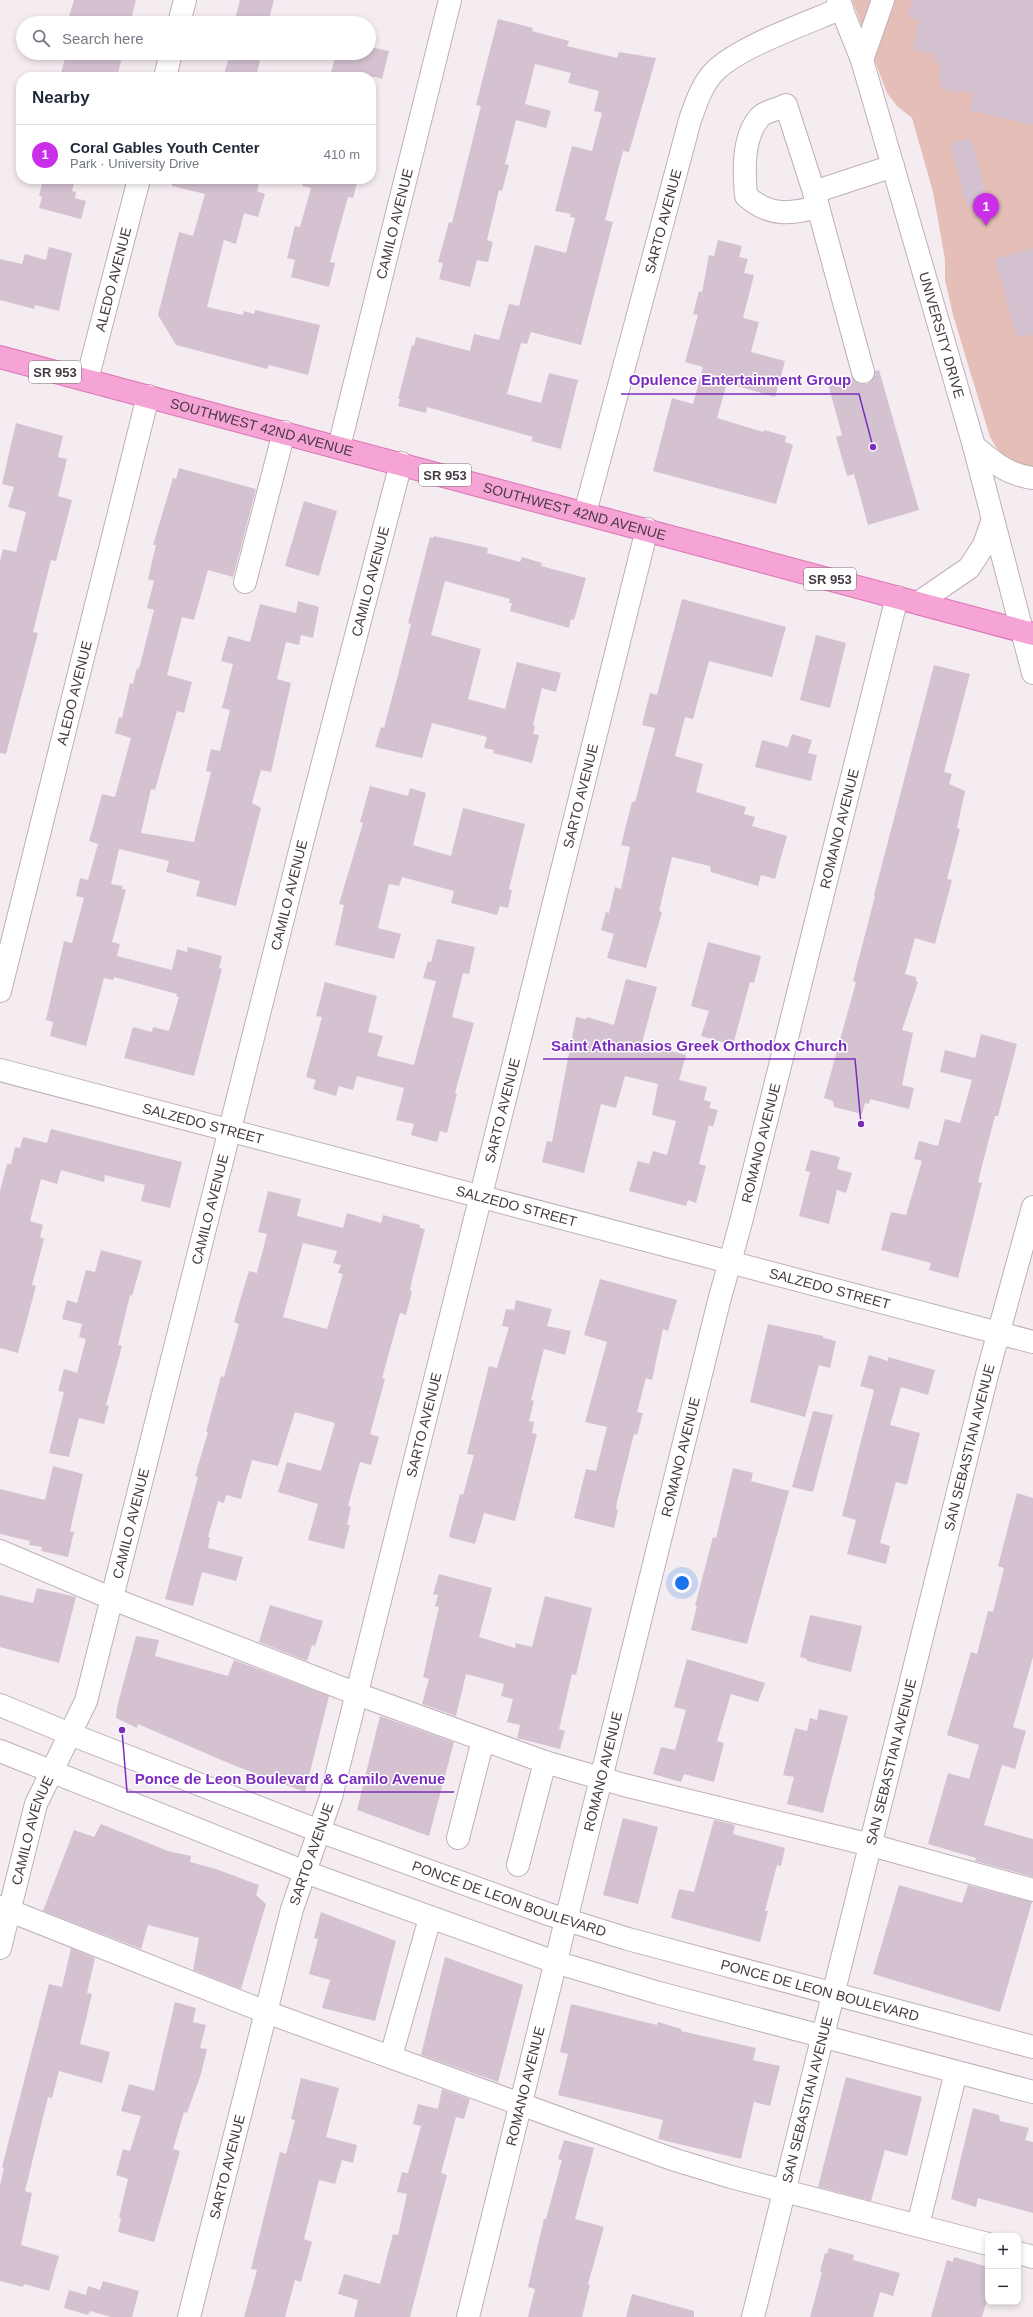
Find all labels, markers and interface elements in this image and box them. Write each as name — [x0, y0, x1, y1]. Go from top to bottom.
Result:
search box — [16, 16, 376, 60]
icon: search — [30, 27, 52, 49]
text: Search here — [62, 30, 144, 47]
text: Nearby — [32, 88, 90, 107]
text: Coral Gables Youth Center — [70, 139, 260, 156]
text: 1 — [41, 147, 49, 162]
text: 410 m — [324, 147, 360, 162]
text: Park · University Drive — [70, 156, 199, 171]
street label: CAMILO AVENUE — [373, 167, 416, 281]
street label: SARTO AVENUE — [641, 167, 685, 275]
pin: 1 — [973, 193, 999, 226]
street label: ALEDO AVENUE — [92, 225, 134, 333]
street label: UNIVERSITY DRIVE — [916, 270, 968, 400]
road number: SR 953 — [29, 361, 81, 383]
callout: Opulence Entertainment Group — [621, 367, 859, 394]
text: Opulence Entertainment Group — [629, 371, 851, 388]
street label: SOUTHWEST 42ND AVENUE — [169, 395, 355, 459]
road number: SR 953 — [419, 464, 471, 486]
street label: SOUTHWEST 42ND AVENUE — [481, 479, 668, 543]
street label: CAMILO AVENUE — [348, 525, 392, 638]
road number: SR 953 — [804, 568, 856, 590]
street label: ALEDO AVENUE — [53, 639, 95, 747]
street label: SARTO AVENUE — [560, 742, 601, 850]
street label: ROMANO AVENUE — [817, 767, 862, 890]
street label: CAMILO AVENUE — [267, 838, 310, 952]
callout: Saint Athanasios Greek Orthodox Church — [543, 1032, 855, 1059]
text: Saint Athanasios Greek Orthodox Church — [551, 1037, 847, 1054]
street label: SARTO AVENUE — [481, 1056, 523, 1164]
street label: ROMANO AVENUE — [738, 1081, 783, 1204]
street label: SALZEDO STREET — [141, 1100, 266, 1147]
street label: CAMILO AVENUE — [188, 1152, 231, 1266]
street label: SALZEDO STREET — [454, 1182, 579, 1230]
street label: SALZEDO STREET — [767, 1265, 892, 1312]
street label: SAN SEBASTIAN AVENUE — [941, 1362, 998, 1532]
street label: SARTO AVENUE — [403, 1371, 445, 1479]
street label: ROMANO AVENUE — [658, 1395, 703, 1518]
street label: CAMILO AVENUE — [109, 1467, 152, 1580]
your location — [672, 1573, 692, 1593]
street label: SAN SEBASTIAN AVENUE — [863, 1677, 919, 1847]
street label: ROMANO AVENUE — [580, 1710, 625, 1833]
callout: Ponce de Leon Boulevard & Camilo Avenue — [127, 1765, 454, 1792]
text: Ponce de Leon Boulevard & Camilo Avenue — [135, 1770, 445, 1787]
street label: CAMILO AVENUE — [8, 1773, 56, 1887]
street label: SARTO AVENUE — [286, 1801, 336, 1907]
street label: PONCE DE LEON BOULEVARD — [410, 1857, 608, 1940]
street label: PONCE DE LEON BOULEVARD — [719, 1956, 921, 2024]
street label: SAN SEBASTIAN AVENUE — [779, 2015, 835, 2185]
street label: ROMANO AVENUE — [503, 2024, 548, 2147]
street label: SARTO AVENUE — [206, 2113, 248, 2221]
map controls — [985, 2233, 1021, 2305]
button: + — [985, 2233, 1021, 2269]
button: − — [985, 2269, 1021, 2305]

